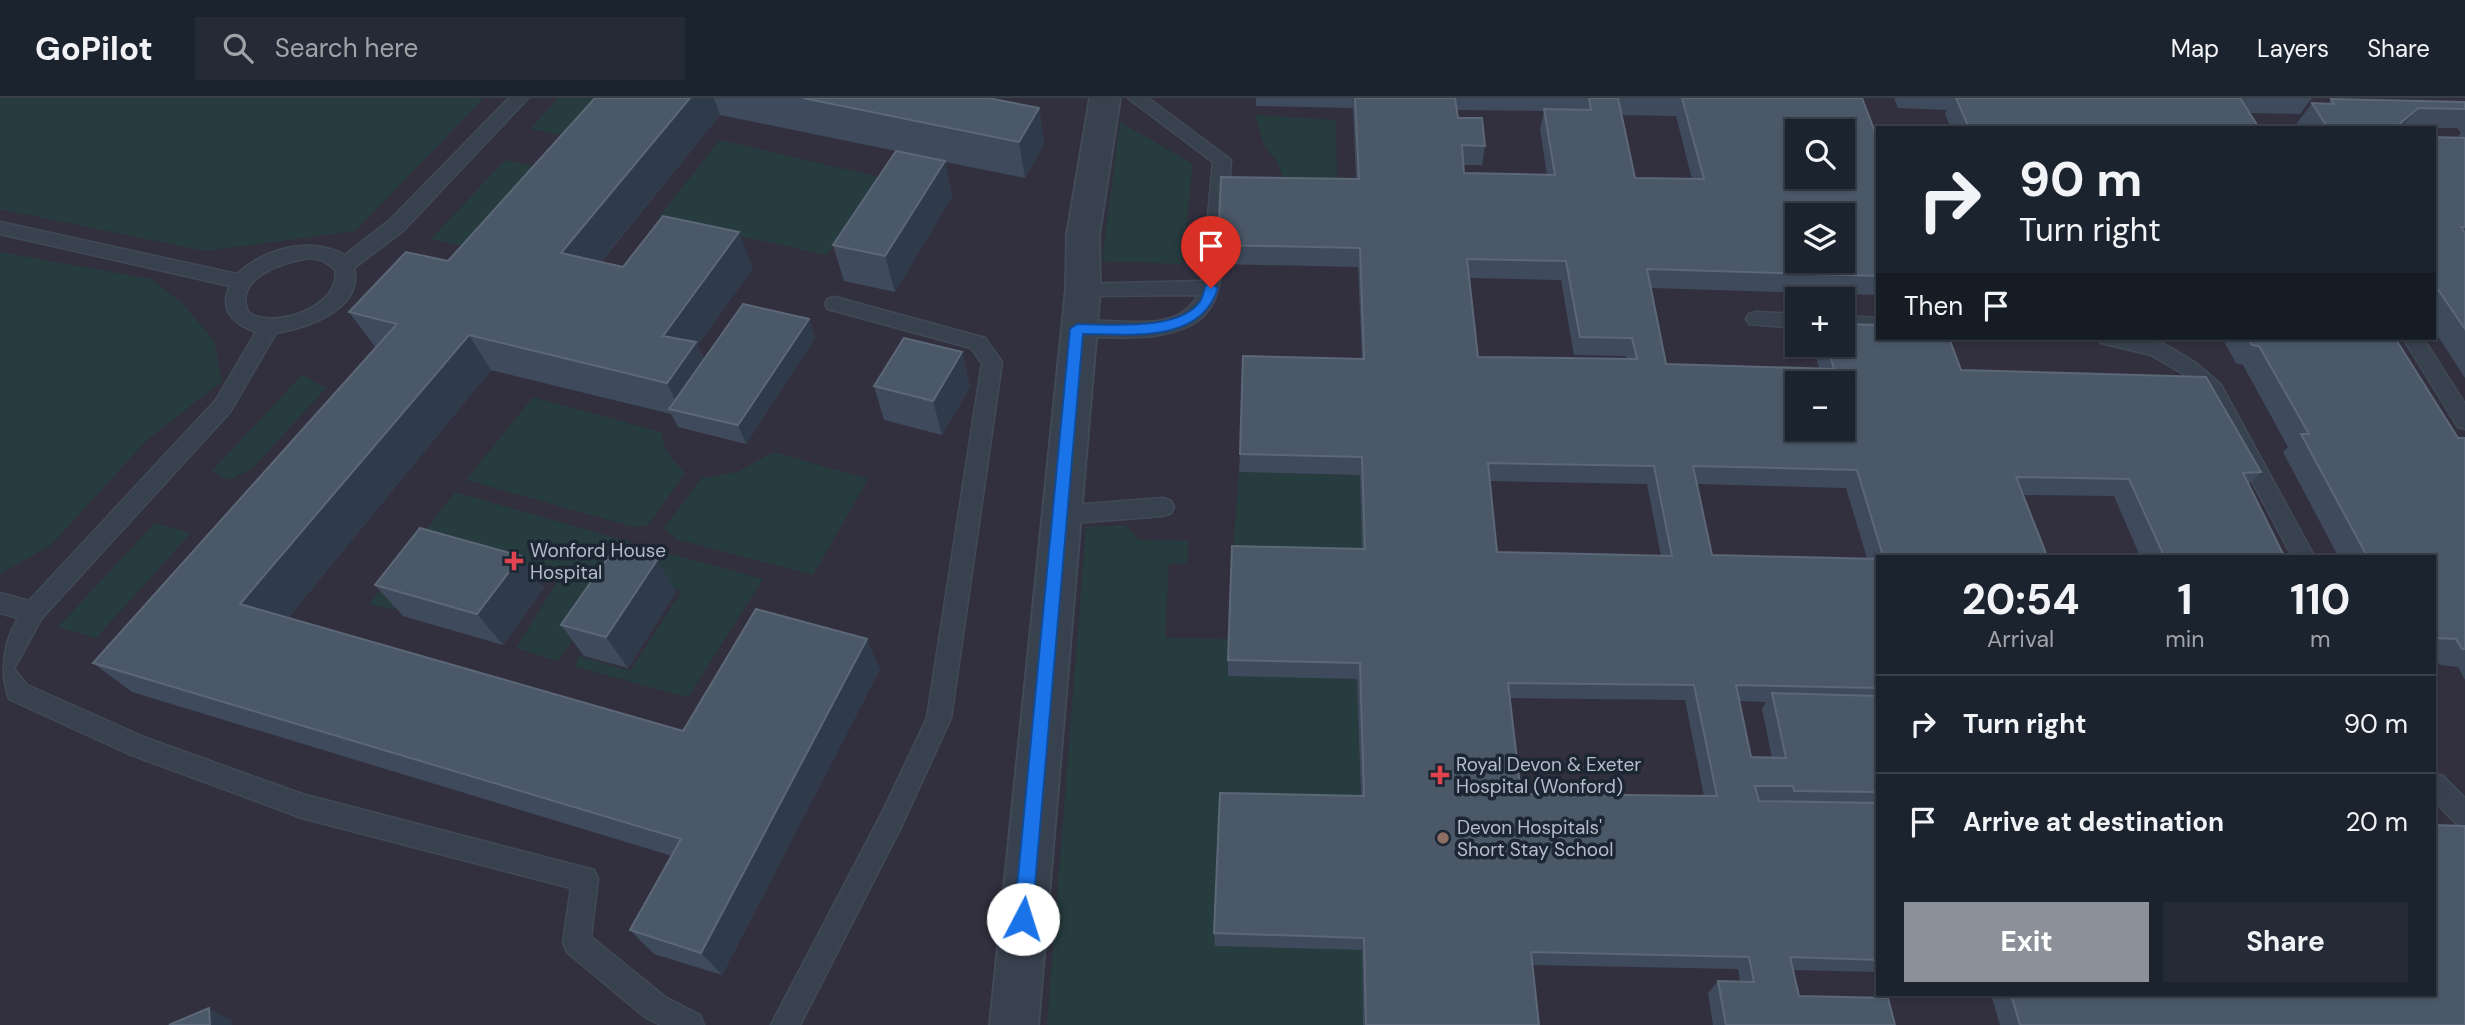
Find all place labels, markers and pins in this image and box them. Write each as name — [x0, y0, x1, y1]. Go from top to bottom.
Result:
pin — [1181, 216, 1241, 288]
place label: Wonford House Hospital — [530, 538, 666, 585]
marker: Wonford House Hospital — [504, 551, 524, 571]
place label: Royal Devon & Exeter Hospital (Wonford) — [1456, 752, 1641, 799]
marker: Royal Devon & Exeter Hospital (Wonford) — [1430, 765, 1450, 785]
place label: Devon Hospitals' Short Stay School — [1457, 815, 1613, 862]
marker: Devon Hospitals' Short Stay School — [1435, 830, 1451, 846]

